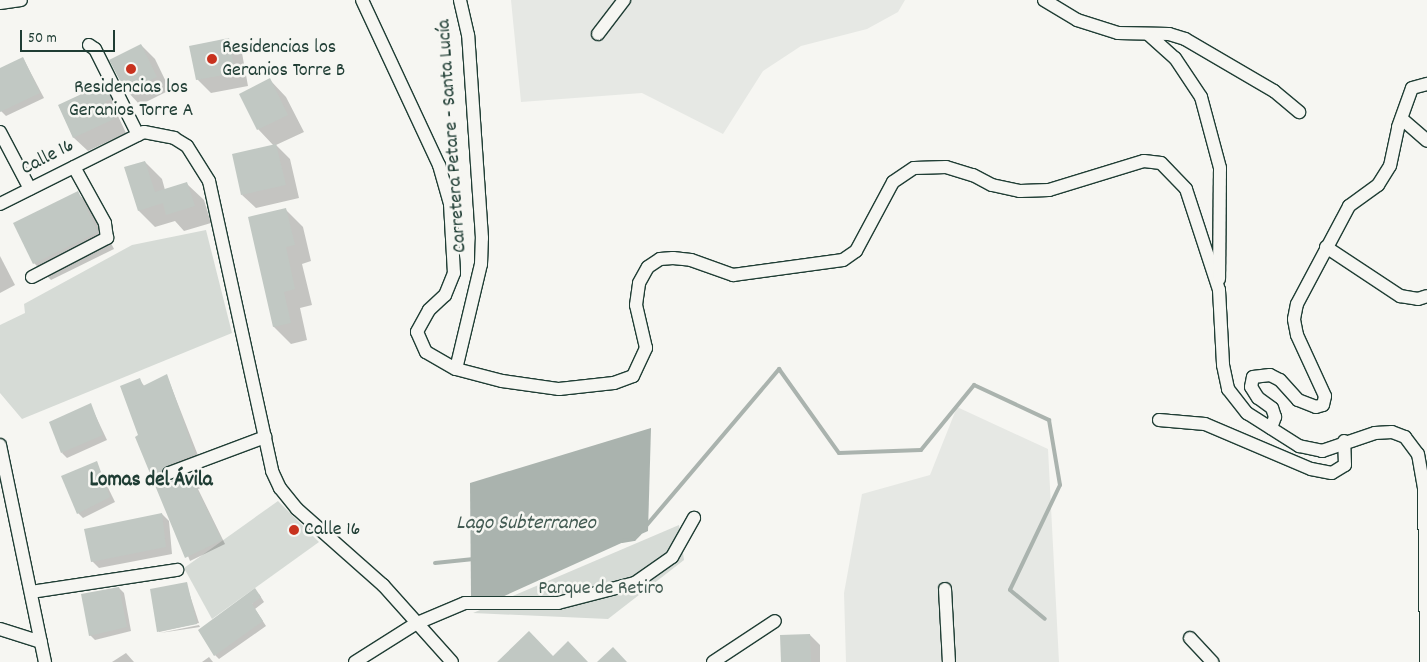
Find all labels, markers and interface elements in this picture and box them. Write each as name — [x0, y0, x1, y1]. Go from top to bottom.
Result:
street label: Carretera Petare - Santa Lucía — [433, 18, 473, 254]
scale bar — [22, 20, 118, 52]
text: 50 m — [28, 28, 57, 50]
place label: Residencias los Geranios Torre B — [222, 36, 345, 83]
marker: Residencias los Geranios Torre B — [206, 53, 218, 65]
marker: Residencias los Geranios Torre A — [125, 63, 137, 75]
place label: Residencias los Geranios Torre A — [69, 77, 193, 124]
street label: Calle 16 — [17, 135, 79, 181]
district label: Lomas del Ávila — [89, 468, 213, 494]
water label: Lago Subterraneo — [456, 511, 596, 537]
place label: Calle 16 — [304, 518, 360, 542]
marker: Calle 16 — [288, 524, 300, 536]
park label: Parque de Retiro — [538, 577, 664, 601]

